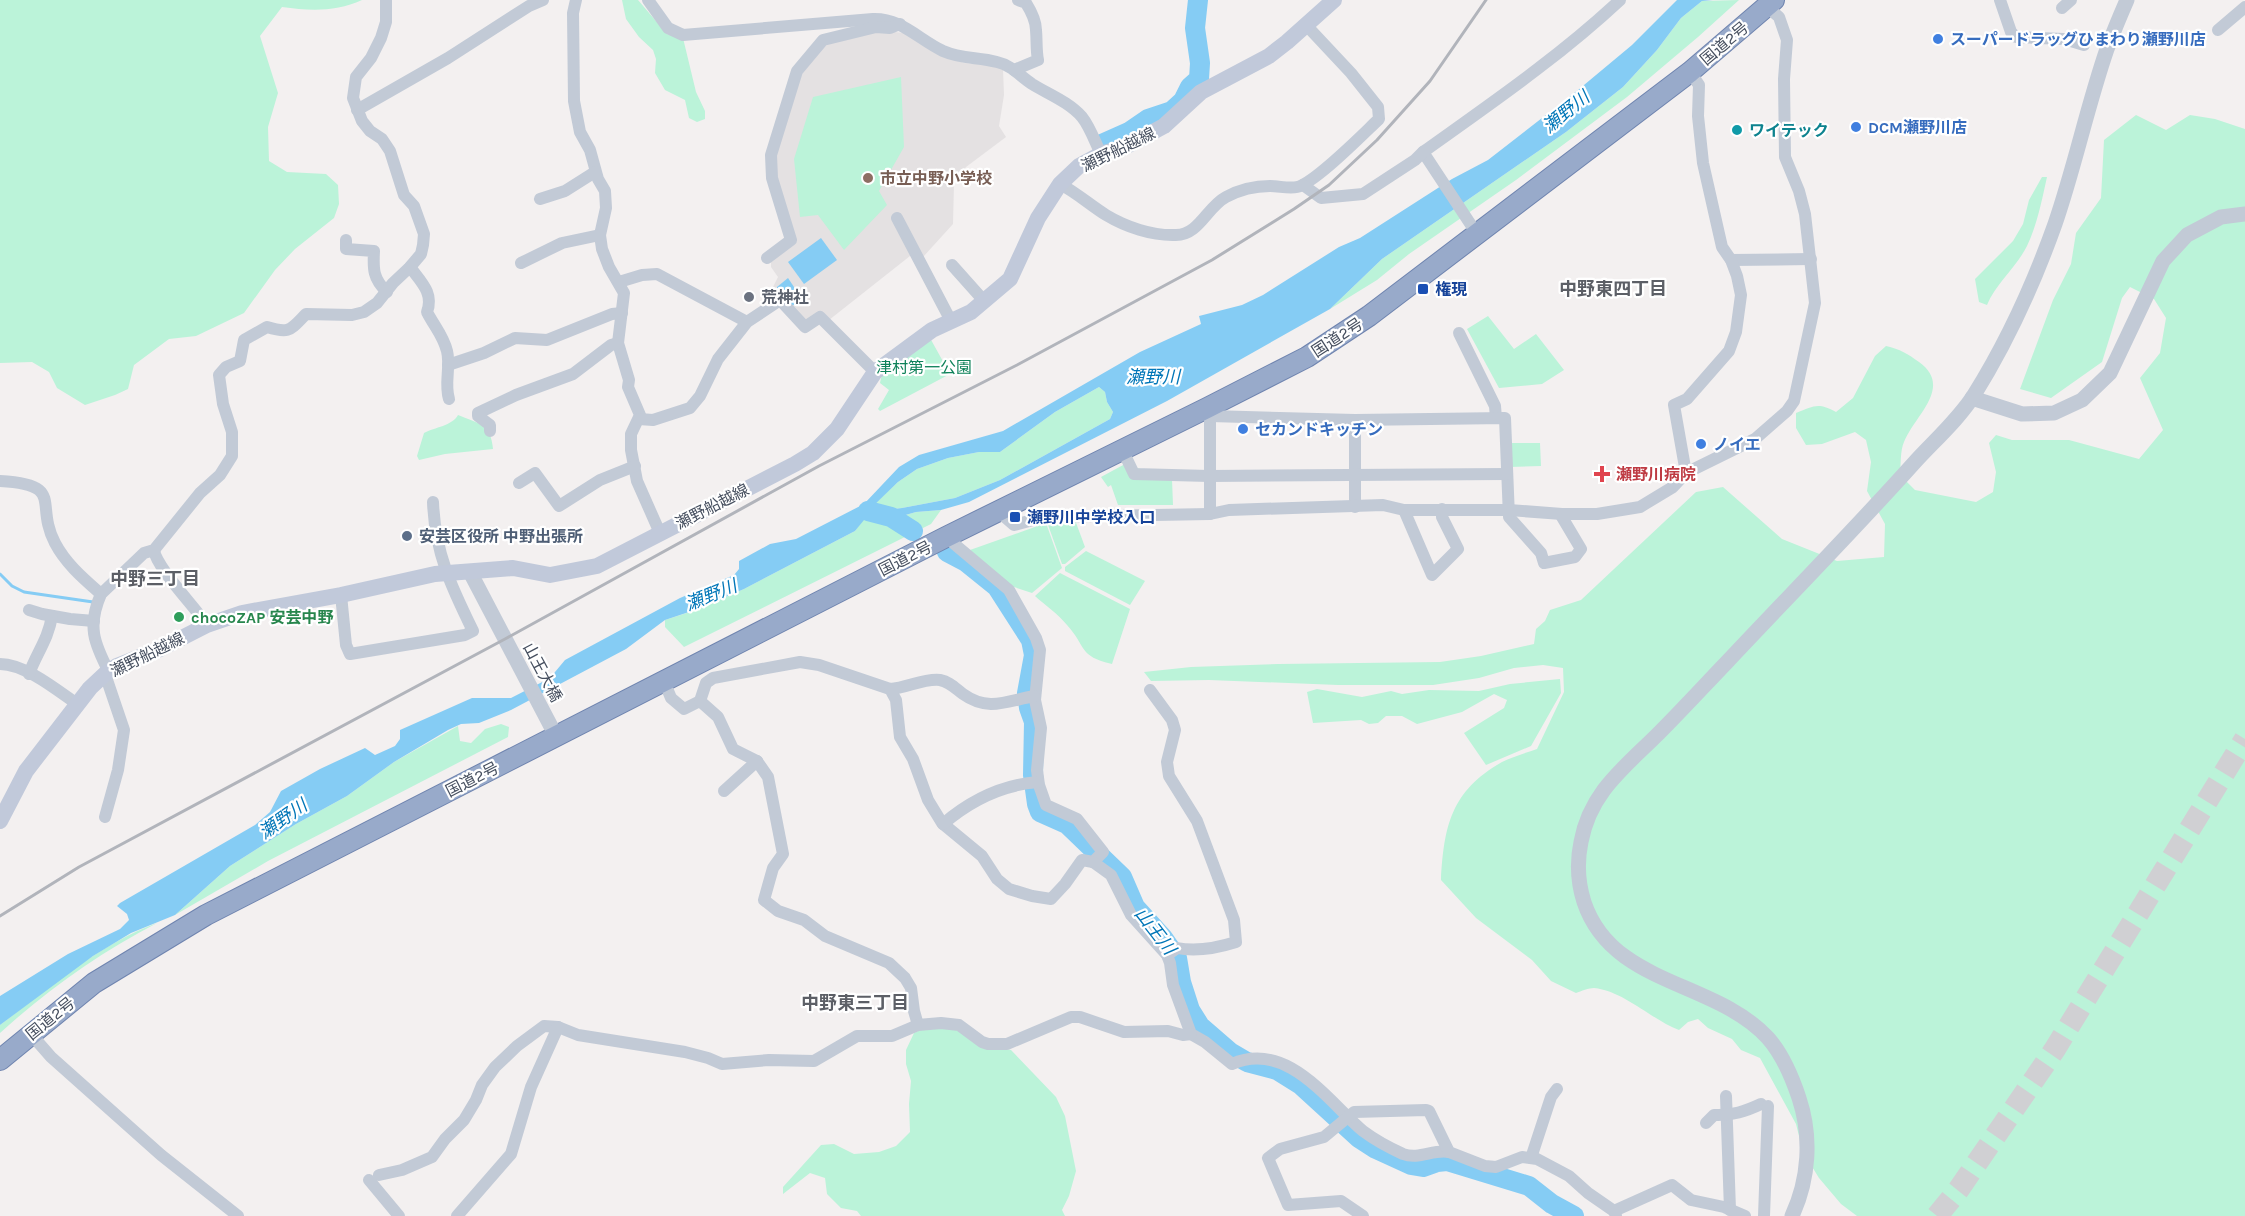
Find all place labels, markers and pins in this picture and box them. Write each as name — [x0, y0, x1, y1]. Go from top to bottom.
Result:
place label: スーパードラッグひまわり瀬野川店 — [1950, 30, 2206, 49]
marker: スーパードラッグひまわり瀬野川店 — [1931, 32, 1945, 46]
place label: DCM瀬野川店 — [1868, 118, 1967, 137]
marker: DCM瀬野川店 — [1849, 120, 1863, 134]
place label: ワイテック — [1749, 121, 1829, 140]
marker: ワイテック — [1730, 123, 1744, 137]
place label: 市立中野小学校 — [880, 169, 992, 188]
marker: 市立中野小学校 — [861, 171, 875, 185]
place label: 権現 — [1435, 280, 1467, 299]
marker: 権現 — [1416, 282, 1430, 296]
place label: 荒神社 — [761, 288, 809, 307]
marker: 荒神社 — [742, 290, 756, 304]
place label: セカンドキッチン — [1255, 420, 1383, 439]
marker: セカンドキッチン — [1236, 422, 1250, 436]
place label: ノイエ — [1713, 435, 1761, 454]
marker: ノイエ — [1694, 437, 1708, 451]
marker: 瀬野川病院 — [1593, 465, 1611, 483]
place label: 瀬野川病院 — [1616, 465, 1696, 484]
place label: 瀬野川中学校入口 — [1027, 508, 1155, 527]
marker: 瀬野川中学校入口 — [1008, 510, 1022, 524]
place label: 安芸区役所 中野出張所 — [419, 527, 583, 546]
marker: 安芸区役所 中野出張所 — [400, 529, 414, 543]
place label: chocoZAP 安芸中野 — [191, 608, 333, 627]
marker: chocoZAP 安芸中野 — [172, 610, 186, 624]

